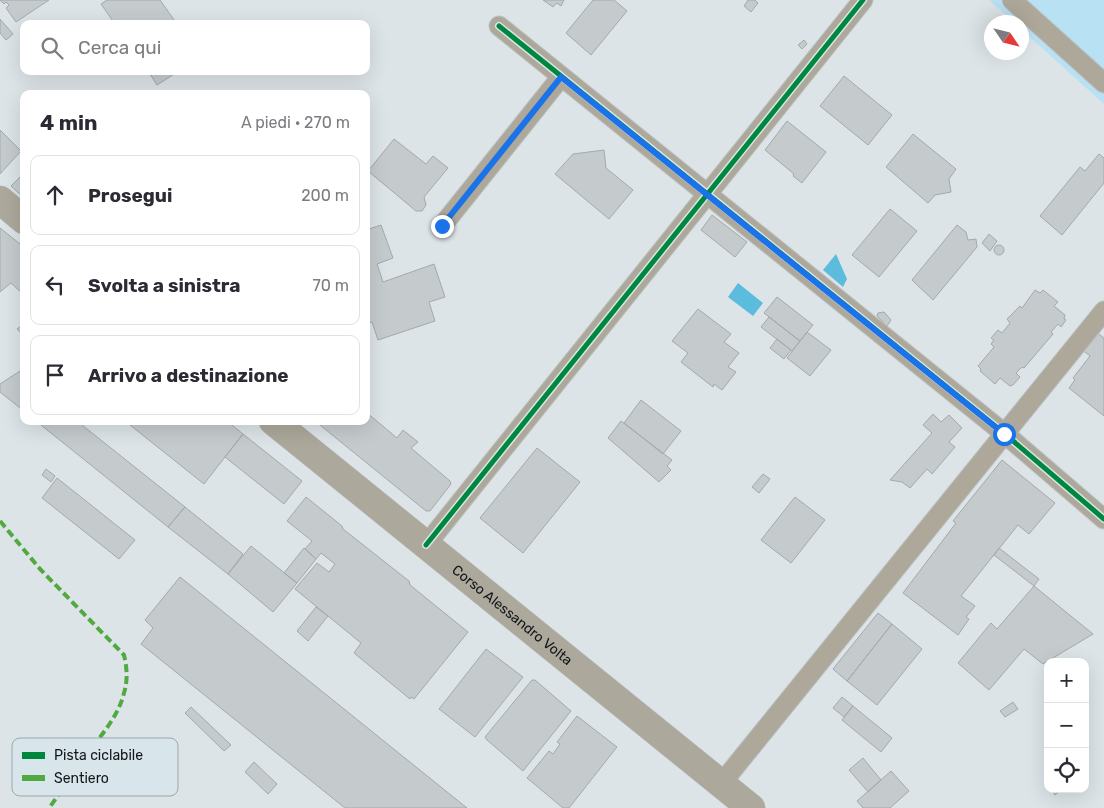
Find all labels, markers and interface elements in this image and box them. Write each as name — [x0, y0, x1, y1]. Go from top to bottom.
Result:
north arrow — [984, 15, 1029, 60]
search box — [20, 20, 370, 75]
icon: search — [38, 34, 66, 62]
text: Cerca qui — [78, 36, 161, 59]
text: 4 min — [40, 110, 98, 135]
text: A piedi · 270 m — [241, 113, 350, 132]
icon: ahead — [41, 181, 69, 209]
text: Prosegui — [88, 184, 172, 207]
text: 200 m — [301, 186, 349, 205]
route end — [431, 215, 454, 238]
icon: left — [41, 271, 69, 299]
text: Svolta a sinistra — [88, 274, 241, 297]
text: 70 m — [312, 276, 349, 295]
icon: arrive — [41, 361, 69, 389]
text: Arrivo a destinazione — [88, 364, 289, 387]
route start — [993, 423, 1016, 446]
street label: Corso Alessandro Volta — [449, 561, 576, 669]
map controls — [1044, 658, 1089, 793]
button: + — [1044, 658, 1089, 703]
button: − — [1044, 703, 1089, 748]
legend — [12, 738, 178, 796]
text: Pista ciclabile — [54, 747, 143, 764]
button: locate — [1044, 748, 1089, 793]
text: Sentiero — [54, 770, 109, 787]

